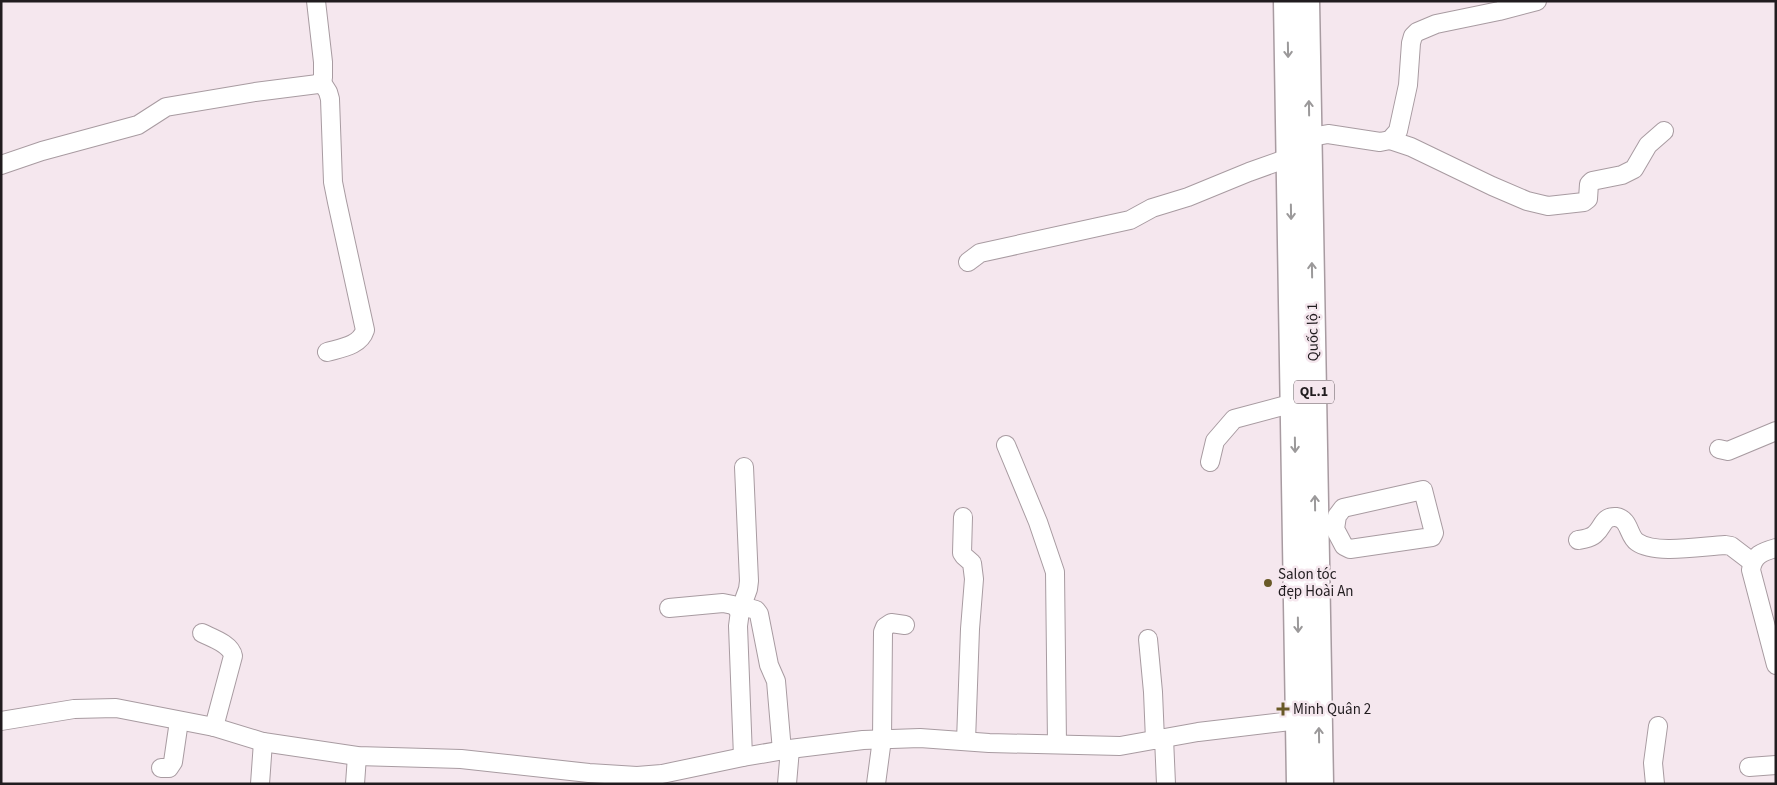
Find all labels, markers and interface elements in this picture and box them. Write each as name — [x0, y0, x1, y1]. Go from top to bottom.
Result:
one-way arrow — [1283, 42, 1293, 58]
one-way arrow — [1304, 100, 1314, 116]
one-way arrow — [1287, 204, 1296, 220]
one-way arrow — [1307, 262, 1317, 278]
street label: Quốc lộ 1 — [1302, 303, 1324, 361]
road number: QL.1 — [1294, 381, 1334, 404]
one-way arrow — [1290, 436, 1300, 453]
one-way arrow — [1310, 495, 1320, 511]
place label: Salon tóc đẹp Hoài An — [1278, 564, 1354, 602]
marker: Salon tóc đẹp Hoài An — [1262, 577, 1274, 589]
one-way arrow — [1293, 616, 1303, 633]
place label: Minh Quân 2 — [1293, 699, 1371, 720]
marker: Minh Quân 2 — [1277, 703, 1289, 715]
one-way arrow — [1315, 727, 1324, 743]

